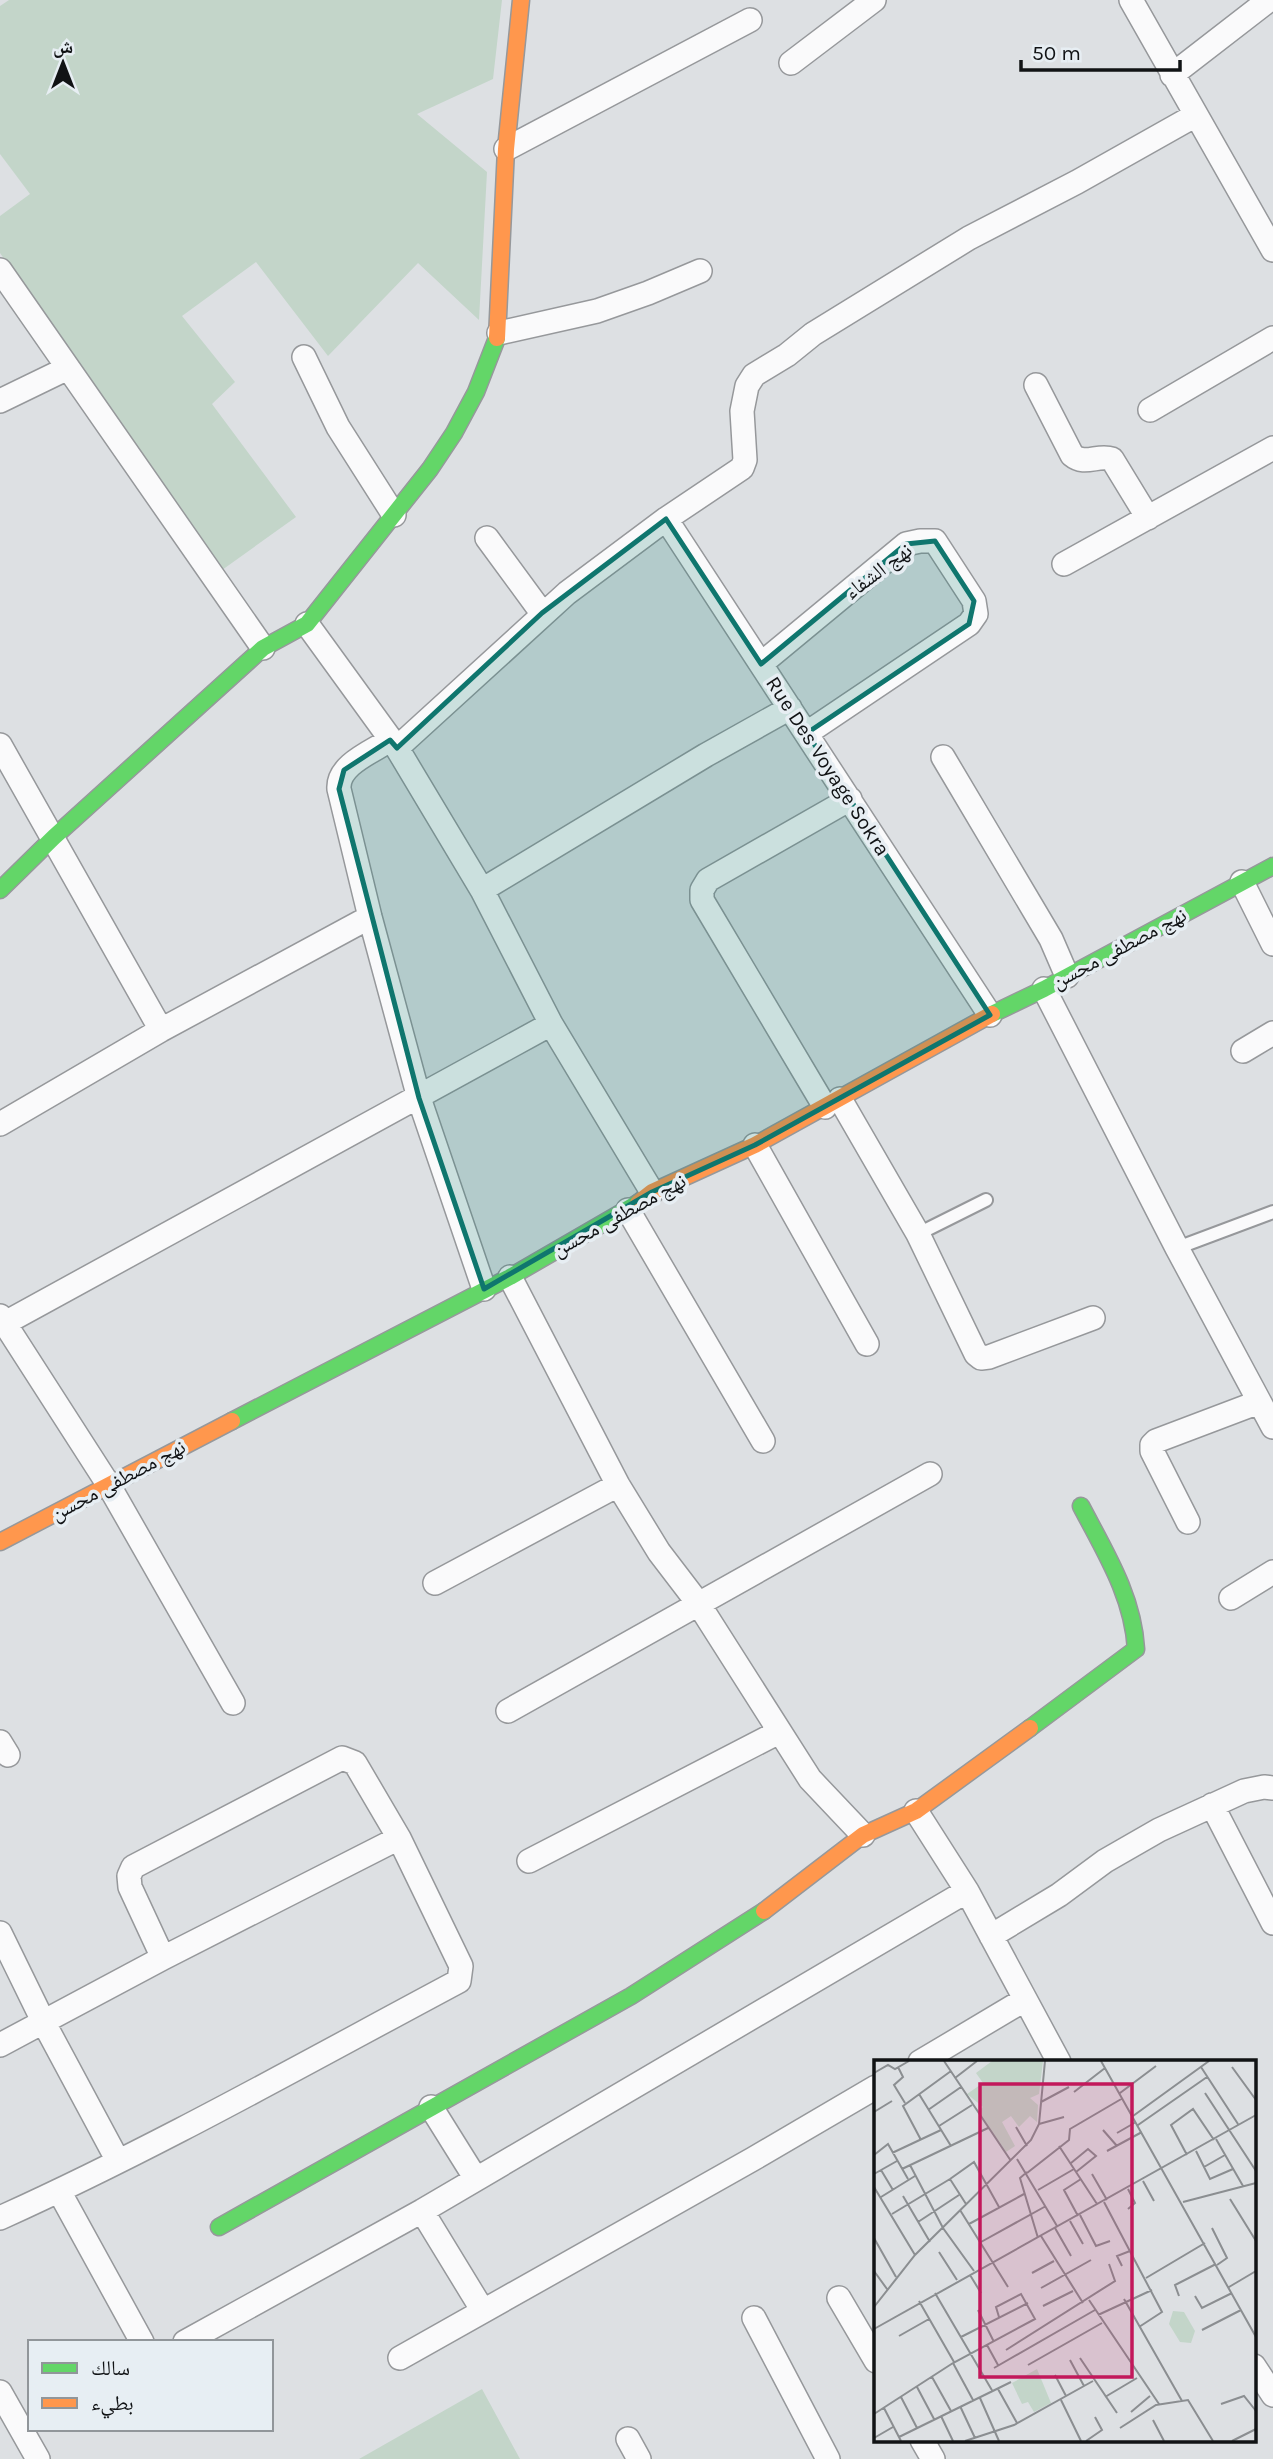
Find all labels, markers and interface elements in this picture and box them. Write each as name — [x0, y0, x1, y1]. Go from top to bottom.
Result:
north arrow — [28, 28, 98, 98]
scale bar — [1021, 28, 1180, 72]
text: ش — [53, 36, 73, 58]
text: 50 m — [1032, 41, 1081, 65]
street label: نهج الشفاء — [839, 538, 917, 605]
street label: Rue Des Voyage Sokra — [761, 672, 895, 860]
street label: نهج مصطفى محسن — [1048, 902, 1191, 994]
street label: نهج مصطفى محسن — [548, 1168, 691, 1263]
street label: نهج مصطفى محسن — [47, 1434, 190, 1526]
inset map — [874, 2060, 1256, 2442]
legend — [28, 2340, 273, 2431]
text: سالك — [91, 2356, 130, 2380]
text: بطيء — [91, 2391, 134, 2419]

